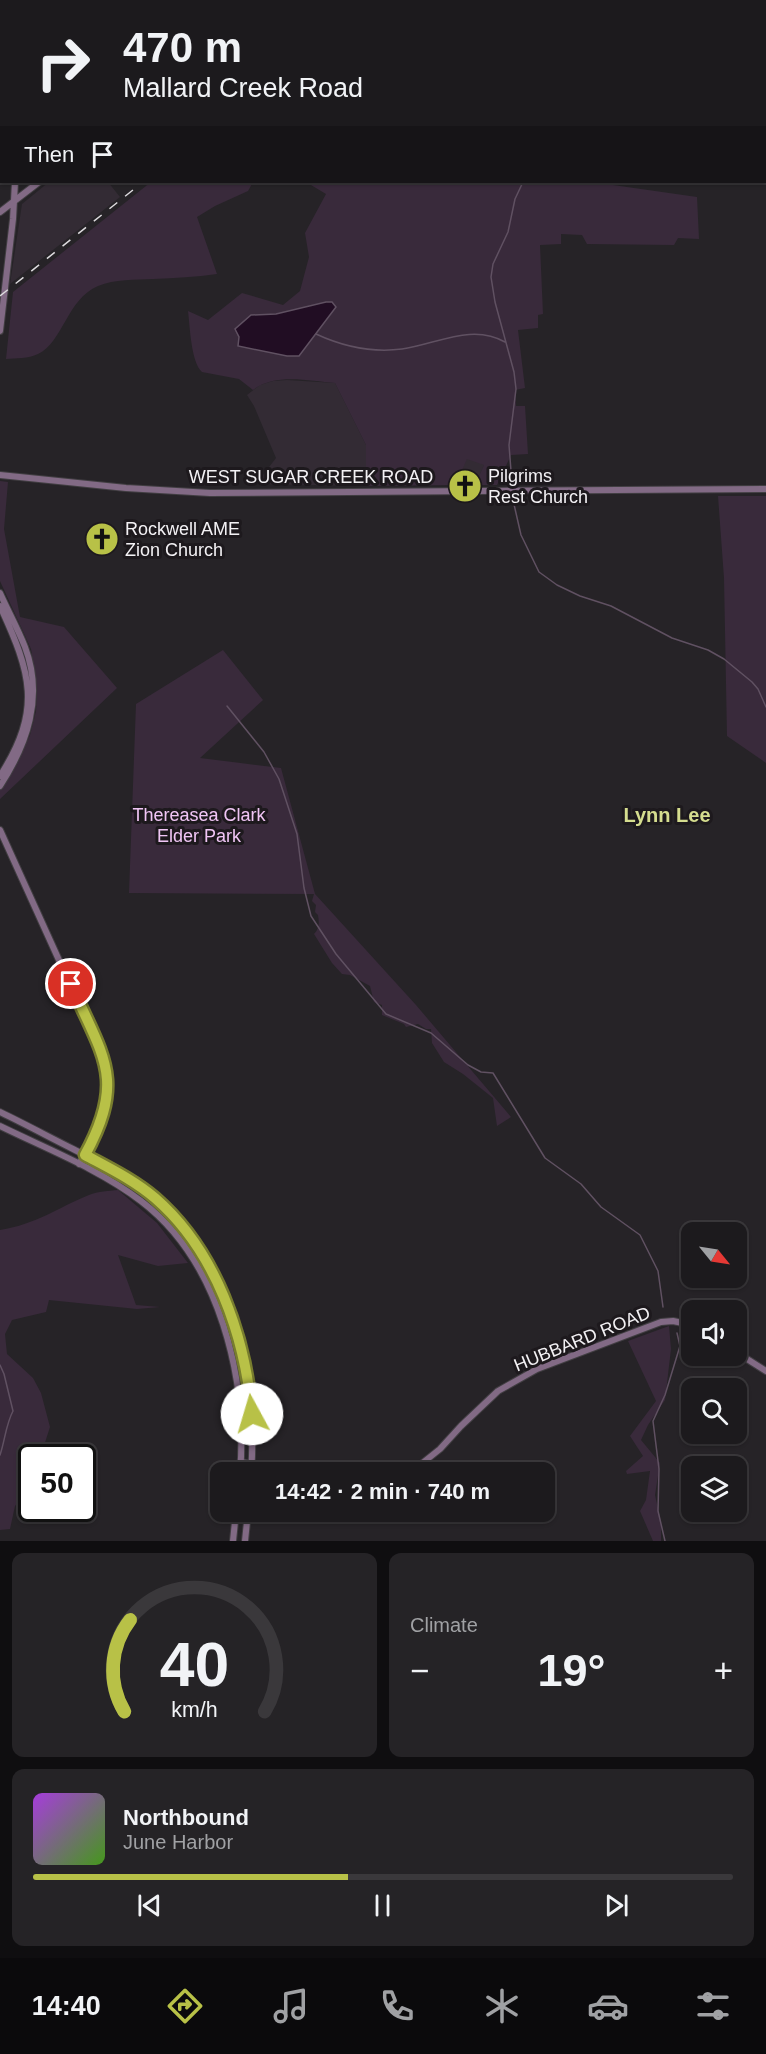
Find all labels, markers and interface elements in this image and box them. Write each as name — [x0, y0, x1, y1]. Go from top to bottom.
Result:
icon: right — [24, 24, 102, 102]
text: 470 m — [123, 24, 242, 71]
text: Mallard Creek Road — [123, 73, 363, 103]
icon: arrive — [86, 138, 119, 171]
text: Then — [24, 142, 74, 167]
place label: Pilgrims Rest Church — [488, 466, 588, 507]
street label: WEST SUGAR CREEK ROAD — [189, 467, 433, 487]
church icon: Pilgrims Rest Church — [447, 468, 483, 504]
place label: Rockwell AME Zion Church — [125, 519, 240, 560]
church icon: Rockwell AME Zion Church — [84, 521, 120, 557]
district label: Lynn Lee — [623, 804, 711, 826]
park label: Thereasea Clark Elder Park — [132, 805, 267, 846]
pin — [45, 958, 96, 1009]
icon: arrive — [54, 967, 87, 1000]
north arrow — [681, 1222, 747, 1288]
map controls — [681, 1222, 747, 1522]
button: sound — [681, 1300, 747, 1366]
street label: HUBBARD ROAD — [511, 1303, 653, 1375]
button: search — [681, 1378, 747, 1444]
position arrow — [220, 1382, 284, 1446]
speed limit sign: 50 — [18, 1444, 96, 1522]
button: layers — [681, 1456, 747, 1522]
text: 14:42 · 2 min · 740 m — [275, 1479, 490, 1504]
text: Climate — [410, 1614, 478, 1636]
text: 40 — [160, 1630, 229, 1699]
text: 19° — [537, 1645, 606, 1696]
text: − — [410, 1652, 429, 1689]
text: + — [714, 1652, 733, 1689]
text: km/h — [171, 1698, 218, 1722]
text: Northbound — [123, 1805, 249, 1830]
text: June Harbor — [123, 1831, 233, 1853]
icon: previous — [133, 1889, 166, 1922]
icon: pause — [366, 1889, 399, 1922]
icon: next — [600, 1889, 633, 1922]
icon: directions — [164, 1985, 206, 2027]
icon: music — [270, 1985, 312, 2027]
icon: phone — [376, 1985, 418, 2027]
icon: climate — [481, 1985, 523, 2027]
icon: car — [587, 1985, 629, 2027]
icon: filters — [692, 1985, 734, 2027]
text: 14:40 — [32, 1991, 101, 2021]

